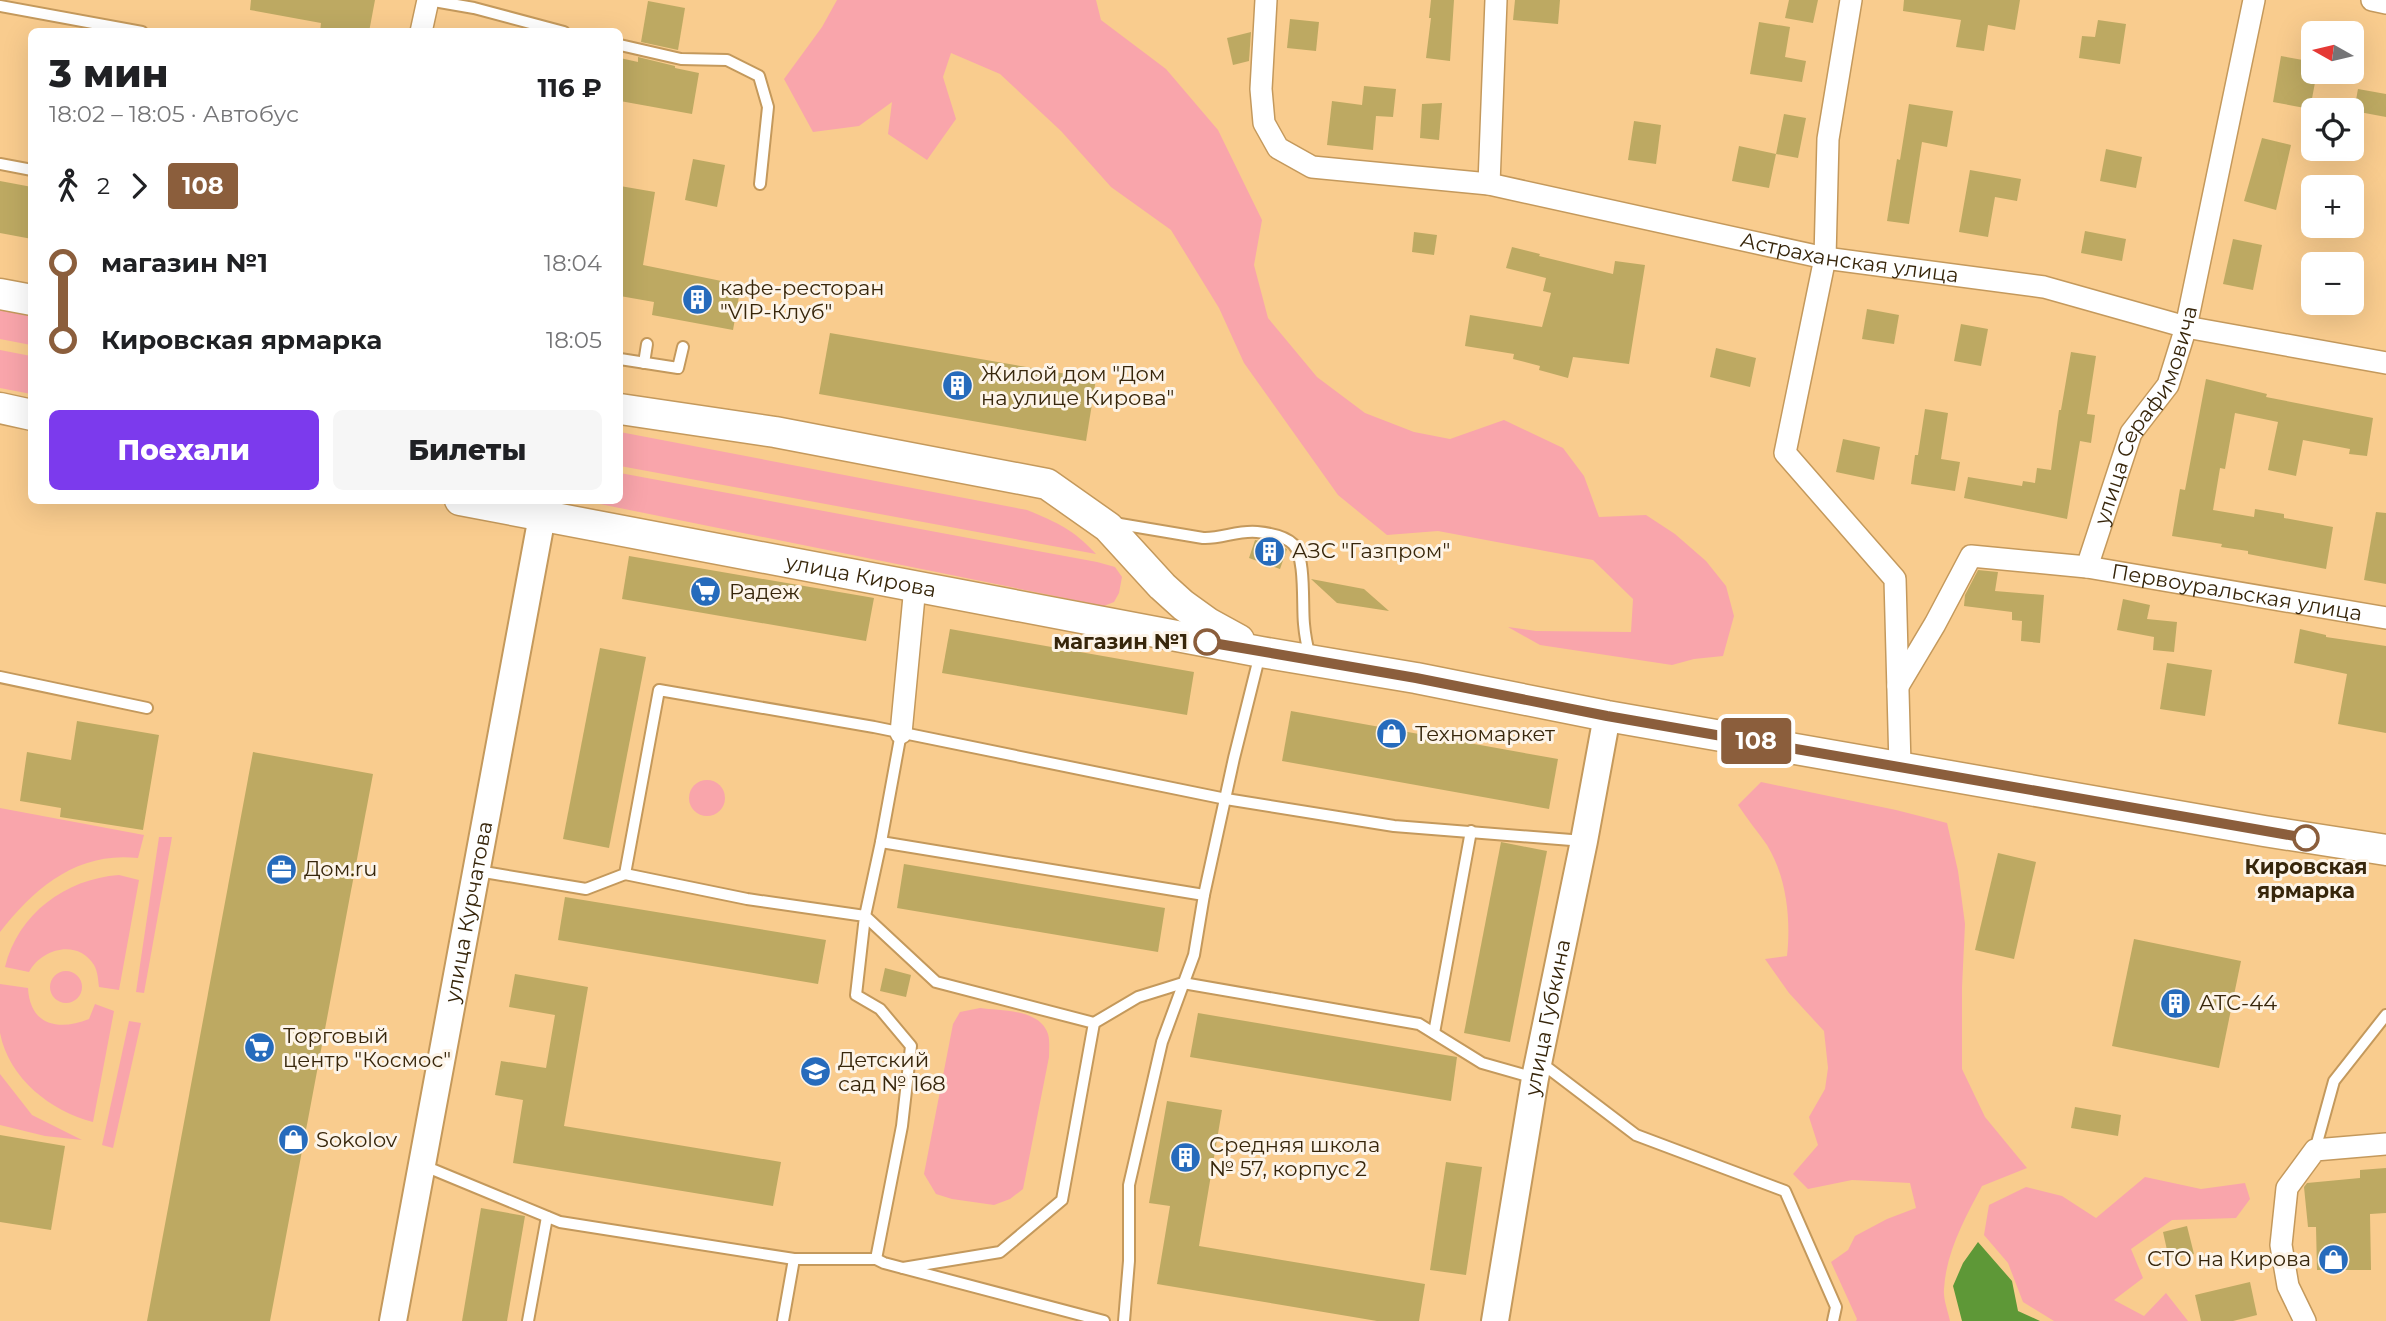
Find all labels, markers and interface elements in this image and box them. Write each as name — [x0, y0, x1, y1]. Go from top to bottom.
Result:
north arrow — [2301, 21, 2364, 84]
map controls — [2301, 21, 2364, 315]
text: 3 мин — [49, 50, 168, 97]
text: 116 ₽ — [538, 72, 602, 104]
button: locate — [2301, 98, 2364, 161]
text: 18:02 – 18:05 · Автобус — [49, 100, 299, 128]
icon: walk — [49, 167, 87, 205]
icon: forward — [120, 167, 158, 205]
text: 108 — [182, 171, 224, 200]
text: 2 — [97, 172, 110, 200]
button: + — [2301, 175, 2364, 238]
street label: Астраханская улица — [1738, 227, 1960, 288]
text: магазин №1 — [101, 247, 268, 279]
text: 18:04 — [544, 249, 602, 277]
button: − — [2301, 252, 2364, 315]
place label: кафе-ресторан "VIP-Клуб" — [720, 275, 884, 324]
building icon: кафе-ресторан "VIP-Клуб" — [680, 283, 714, 317]
street label: улица Серафимовича — [2088, 304, 2202, 529]
text: Кировская ярмарка — [101, 324, 382, 356]
text: 18:05 — [546, 326, 602, 354]
place label: Жилой дом "Дом на улице Кирова" — [981, 361, 1174, 410]
building icon: Жилой дом "Дом на улице Кирова" — [941, 369, 975, 403]
button: Поехали — [49, 410, 319, 490]
button: Билеты — [333, 410, 602, 490]
building icon: АЗС "Газпром" — [1252, 534, 1286, 568]
place label: АЗС "Газпром" — [1292, 538, 1450, 563]
street label: улица Кирова — [783, 549, 938, 602]
street label: Первоуральская улица — [2110, 558, 2364, 626]
supermarket icon: Радеж — [689, 575, 723, 609]
place label: Радеж — [729, 579, 800, 604]
place label: магазин №1 — [1053, 629, 1188, 654]
marker: магазин №1 — [1194, 629, 1220, 655]
shop icon: Техномаркет — [1375, 717, 1409, 751]
line badge: 108 — [1716, 718, 1796, 764]
place label: Техномаркет — [1415, 721, 1555, 746]
text: 108 — [1735, 726, 1777, 755]
street label: улица Курчатова — [439, 819, 497, 1006]
marker: Кировская ярмарка — [2293, 825, 2319, 851]
office icon: Дом.ru — [264, 852, 298, 886]
place label: Кировская ярмарка — [2244, 854, 2368, 903]
place label: Дом.ru — [304, 856, 377, 881]
street label: улица Губкина — [1519, 937, 1575, 1099]
building icon: АТС-44 — [2159, 986, 2193, 1020]
place label: АТС-44 — [2199, 990, 2277, 1015]
place label: Торговый центр "Космос" — [283, 1023, 451, 1072]
supermarket icon: Торговый центр "Космос" — [243, 1031, 277, 1065]
place label: Детский сад № 168 — [838, 1047, 946, 1096]
school or university icon: Детский сад № 168 — [798, 1055, 832, 1089]
shop icon: Sokolov — [276, 1123, 310, 1157]
place label: Sokolov — [316, 1127, 398, 1152]
place label: Средняя школа № 57, корпус 2 — [1209, 1132, 1380, 1181]
building icon: Средняя школа № 57, корпус 2 — [1169, 1140, 1203, 1174]
shop icon: СТО на Кирова — [2317, 1242, 2351, 1276]
place label: СТО на Кирова — [2147, 1246, 2311, 1271]

